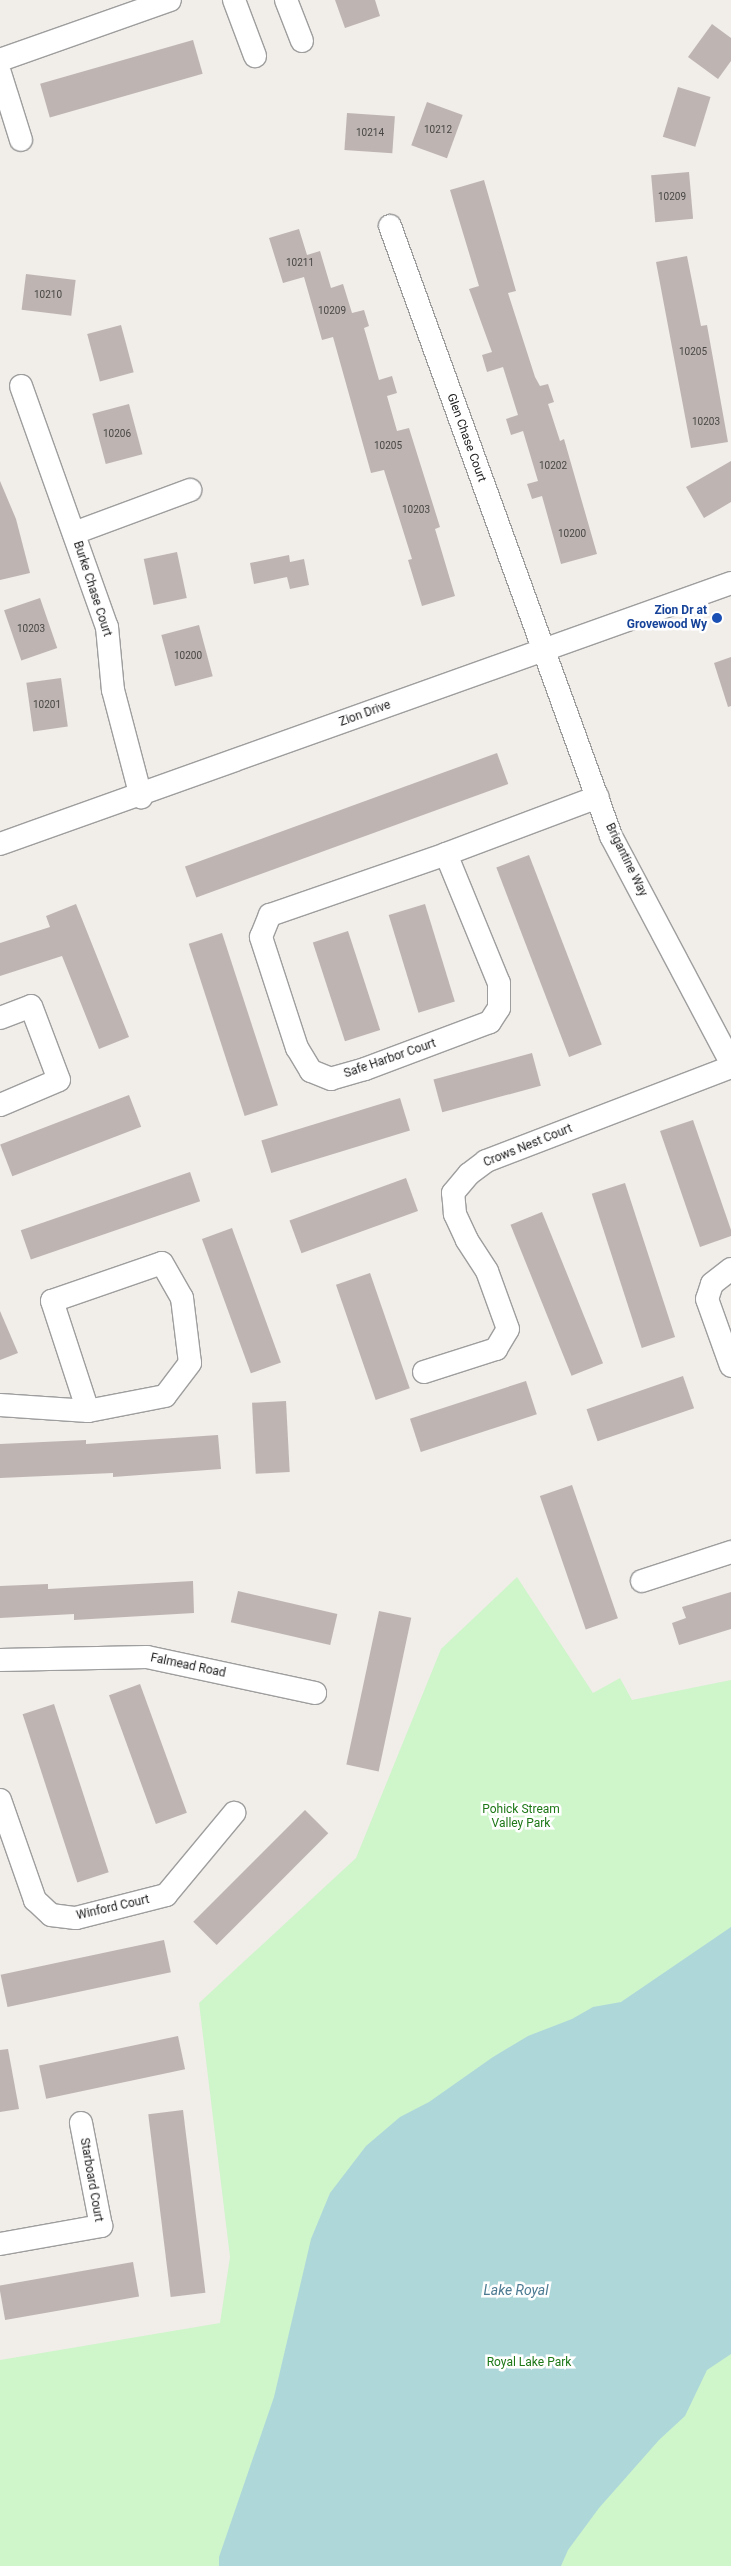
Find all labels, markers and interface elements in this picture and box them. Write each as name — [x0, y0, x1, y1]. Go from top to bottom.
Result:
house number: 10212 — [424, 124, 452, 136]
house number: 10214 — [356, 127, 384, 139]
house number: 10209 — [658, 191, 686, 203]
house number: 10211 — [286, 257, 314, 269]
house number: 10210 — [34, 289, 62, 301]
house number: 10209 — [318, 305, 346, 317]
house number: 10205 — [679, 346, 707, 358]
street label: Glen Chase Court — [443, 392, 489, 484]
house number: 10203 — [692, 416, 720, 428]
house number: 10206 — [103, 428, 131, 440]
house number: 10205 — [374, 440, 402, 452]
house number: 10202 — [539, 460, 567, 472]
house number: 10203 — [402, 504, 430, 516]
house number: 10200 — [558, 528, 586, 540]
street label: Burke Chase Court — [70, 539, 114, 639]
place label: Zion Dr at Grovewood Wy — [627, 604, 707, 632]
marker: Zion Dr at Grovewood Wy — [711, 612, 723, 624]
house number: 10203 — [17, 623, 45, 635]
house number: 10200 — [174, 650, 202, 662]
street label: Zion Drive — [337, 698, 393, 730]
house number: 10201 — [33, 699, 61, 711]
street label: Brigantine Way — [602, 821, 650, 899]
street label: Safe Harbor Court — [342, 1037, 438, 1081]
street label: Crows Nest Court — [482, 1122, 574, 1170]
street label: Falmead Road — [149, 1651, 227, 1681]
park label: Pohick Stream Valley Park — [482, 1803, 560, 1831]
street label: Winford Court — [75, 1893, 151, 1923]
street label: Starboard Court — [77, 2137, 105, 2223]
water label: Lake Royal — [483, 2282, 549, 2298]
park label: Royal Lake Park — [487, 2356, 571, 2370]

